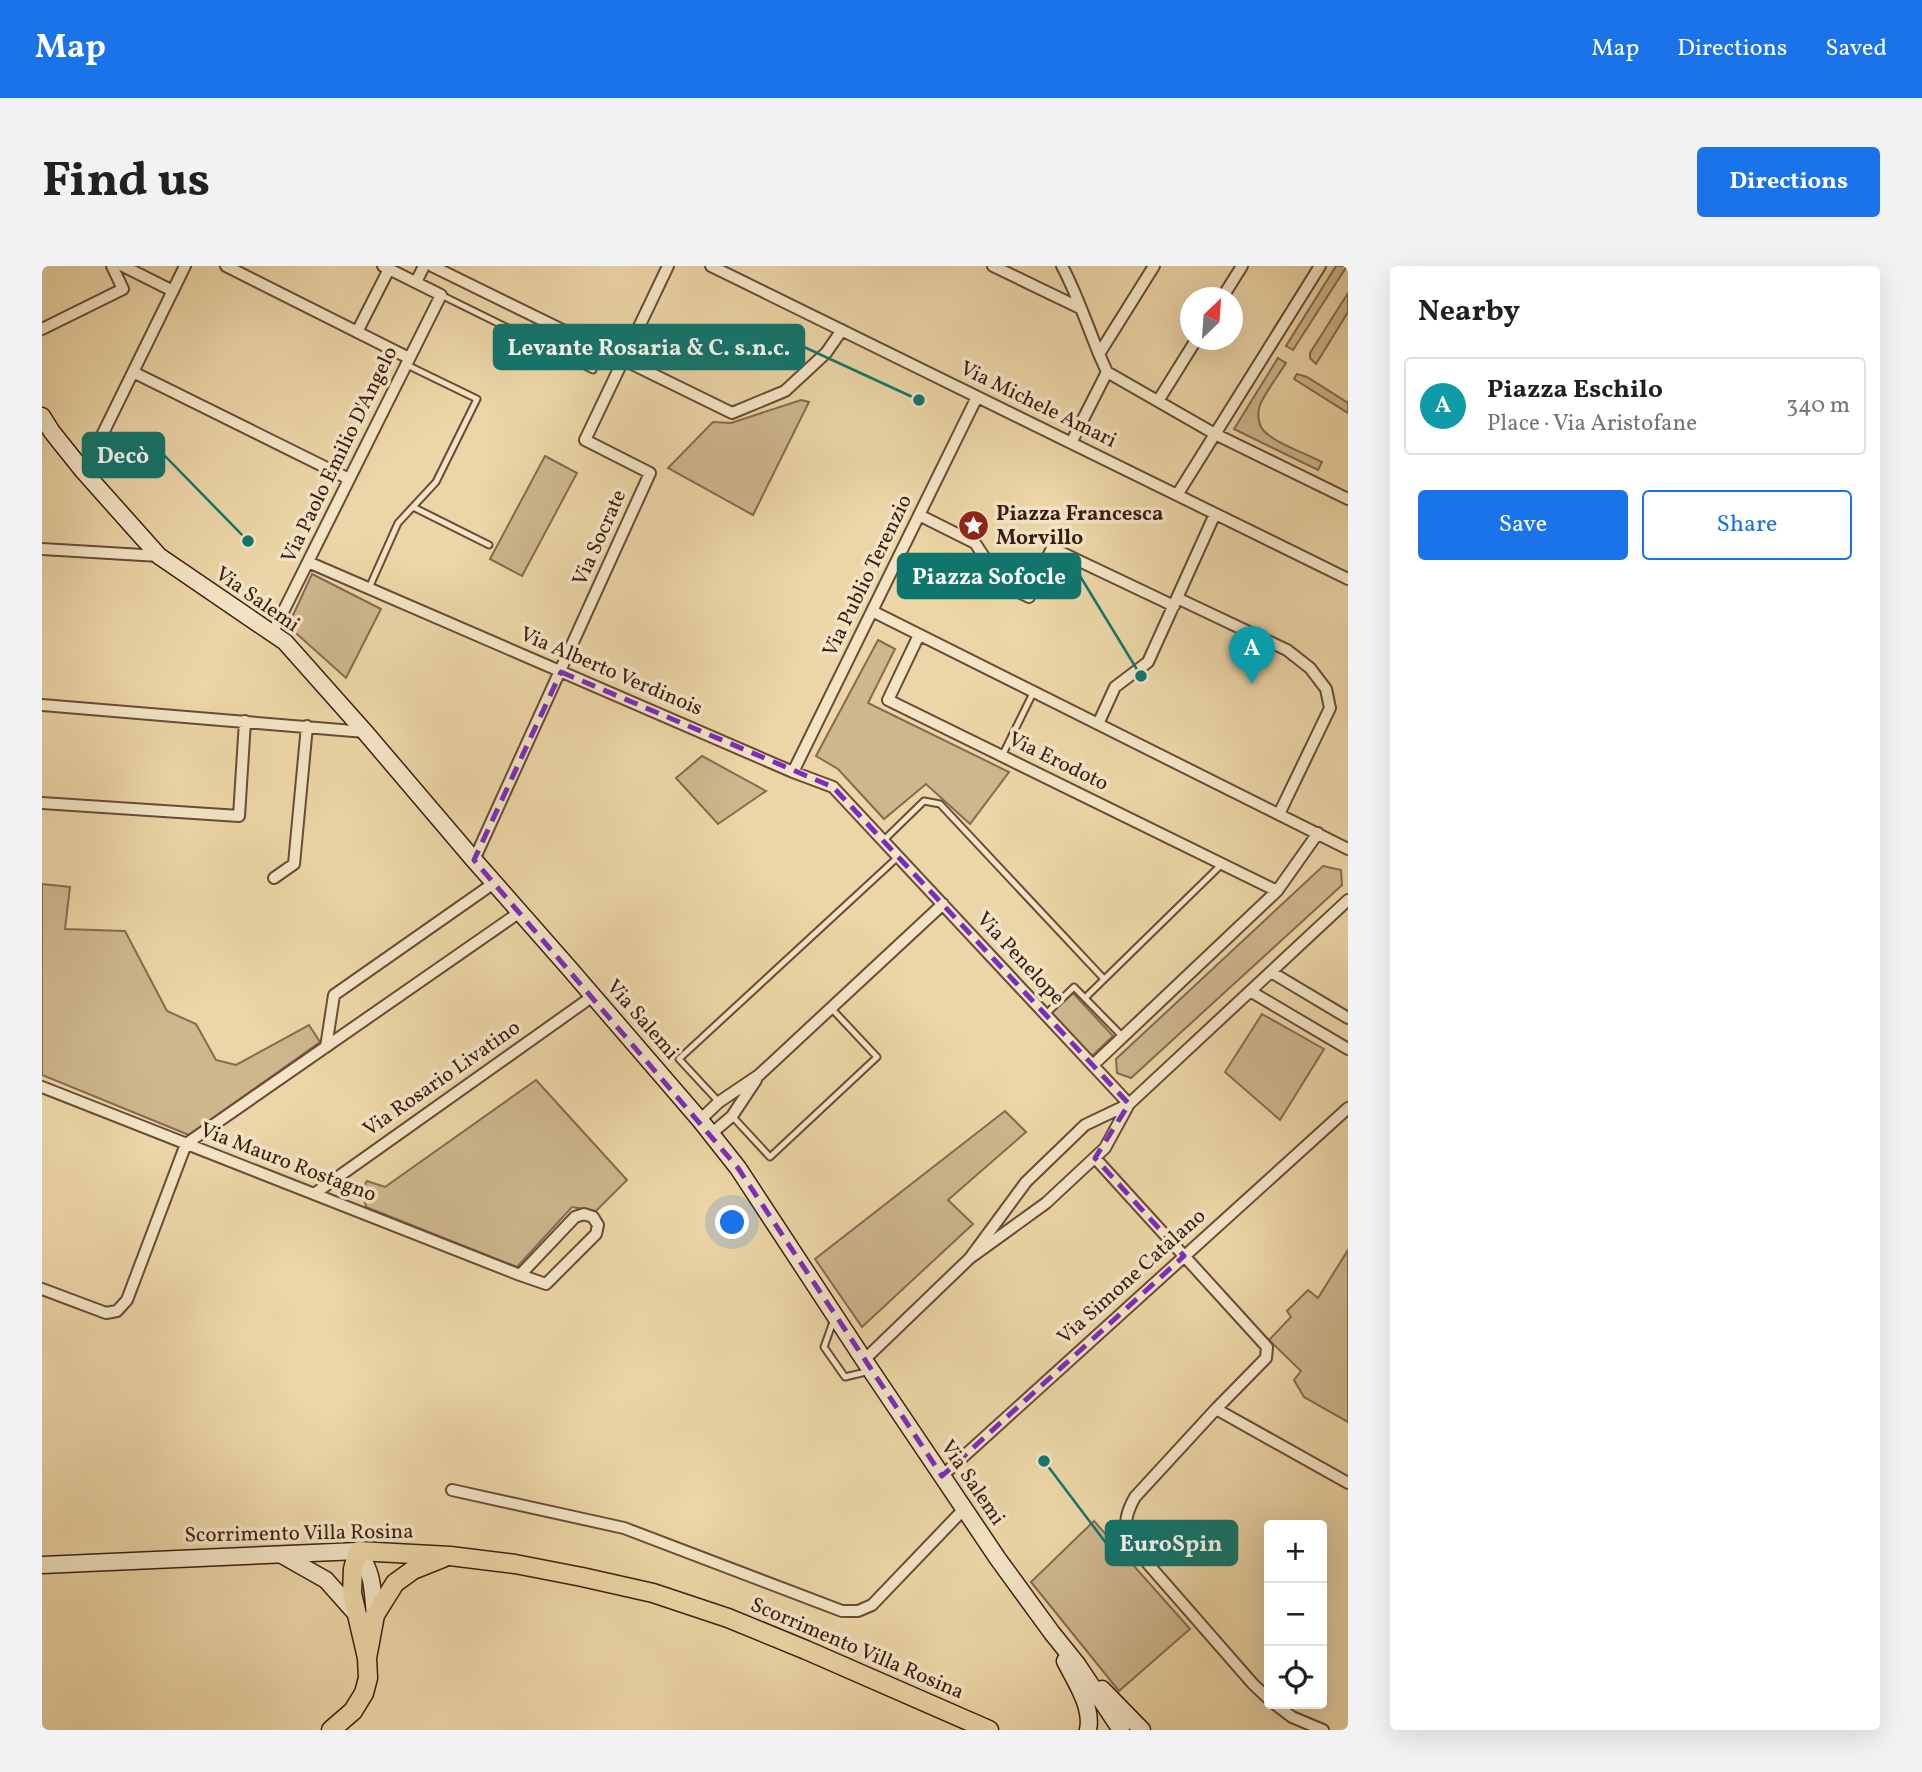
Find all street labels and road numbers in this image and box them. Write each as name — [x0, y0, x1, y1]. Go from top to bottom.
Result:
street label: Via Paolo Emilio D'Angelo — [275, 342, 405, 568]
street label: Via Michele Amari — [955, 355, 1121, 455]
street label: Via Socrate — [566, 485, 634, 591]
street label: Via Publio Terenzio — [816, 490, 920, 662]
street label: Via Salemi — [209, 560, 305, 640]
street label: Via Alberto Verdinois — [515, 620, 707, 724]
street label: Via Erodoto — [1003, 725, 1113, 799]
street label: Via Penelope — [969, 906, 1071, 1012]
street label: Via Salemi — [599, 974, 685, 1066]
street label: Via Rosario Livatino — [357, 1014, 527, 1144]
street label: Via Mauro Rostagno — [196, 1116, 380, 1210]
street label: Via Simone Catalano — [1051, 1202, 1213, 1352]
street label: Via Salemi — [933, 1434, 1011, 1532]
street label: Scorrimento Villa Rosina — [184, 1518, 414, 1550]
street label: Scorrimento Villa Rosina — [746, 1591, 968, 1707]

